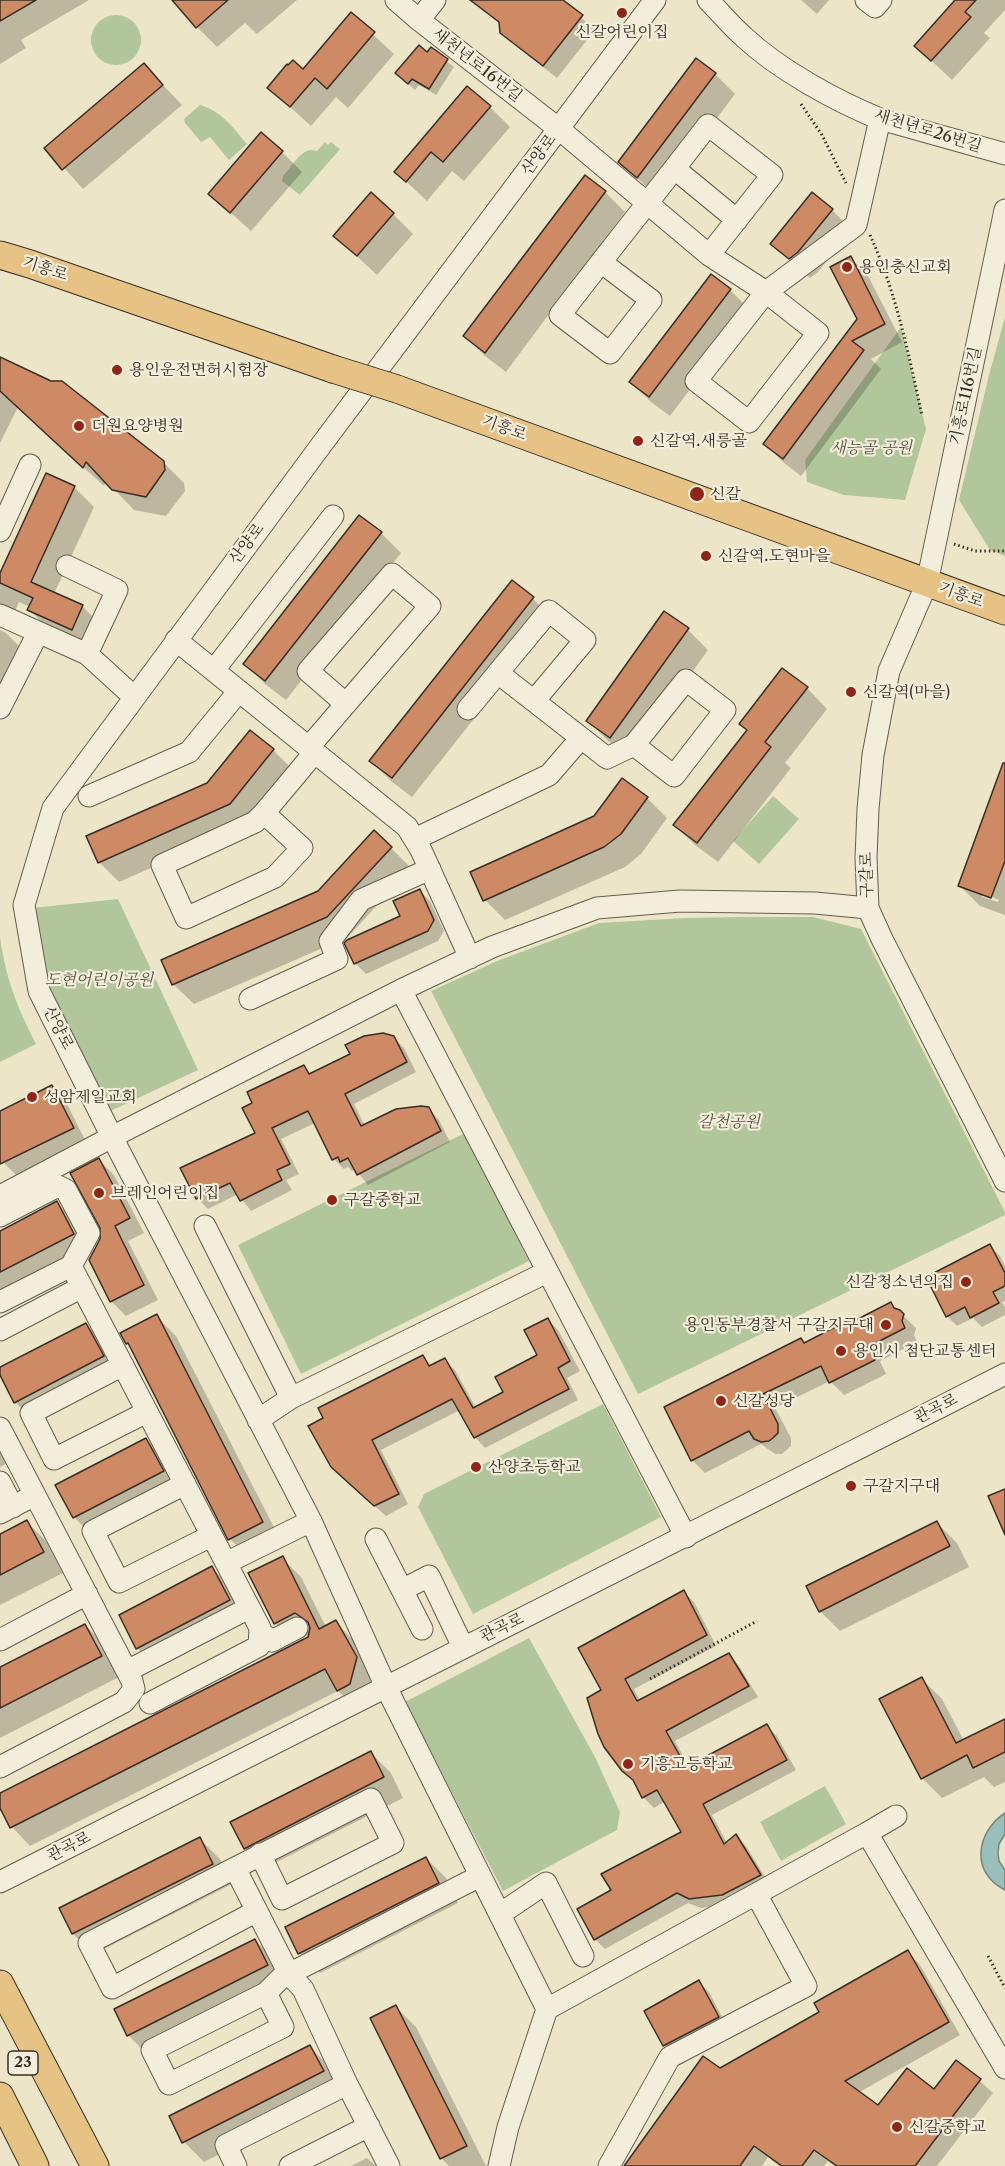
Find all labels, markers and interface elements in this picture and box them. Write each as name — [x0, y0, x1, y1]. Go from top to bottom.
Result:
marker: 신갈어린이집 — [615, 6, 629, 20]
place label: 신갈어린이집 — [576, 22, 668, 42]
street label: 새천년로16번길 — [428, 24, 526, 106]
street label: 새천년로26번길 — [872, 106, 984, 156]
street label: 산양로 — [517, 131, 561, 179]
street label: 기흥로 — [20, 253, 70, 285]
place label: 용인충신교회 — [859, 257, 952, 277]
marker: 용인충신교회 — [840, 260, 854, 274]
street label: 기흥로116번길 — [946, 345, 986, 447]
place label: 용인운전면허시험장 — [129, 360, 268, 380]
marker: 용인운전면허시험장 — [110, 363, 124, 377]
street label: 기흥로 — [479, 411, 529, 445]
place label: 더원요양병원 — [91, 416, 184, 436]
marker: 더원요양병원 — [72, 419, 86, 433]
place label: 신갈역.새릉골 — [650, 431, 747, 451]
marker: 신갈역.새릉골 — [631, 434, 645, 448]
park label: 새능골 공원 — [830, 438, 912, 458]
place label: 신갈 — [710, 484, 741, 504]
marker: 신갈 — [688, 485, 706, 503]
street label: 산양로 — [225, 520, 269, 568]
place label: 신갈역.도현마을 — [718, 546, 830, 566]
marker: 신갈역.도현마을 — [699, 549, 713, 563]
street label: 기흥로 — [936, 578, 986, 612]
place label: 신갈역(마을) — [863, 682, 950, 702]
marker: 신갈역(마을) — [844, 685, 858, 699]
street label: 구갈로 — [857, 852, 877, 898]
park label: 도현어린이공원 — [45, 970, 153, 990]
street label: 산양로 — [39, 1003, 77, 1053]
place label: 성암제일교회 — [44, 1087, 137, 1107]
marker: 성암제일교회 — [25, 1090, 39, 1104]
park label: 갈천공원 — [698, 1112, 760, 1132]
place label: 브레인어린이집 — [111, 1183, 219, 1203]
marker: 브레인어린이집 — [92, 1186, 106, 1200]
place label: 구갈중학교 — [344, 1190, 421, 1210]
marker: 구갈중학교 — [325, 1193, 339, 1207]
place label: 신갈청소년의집 — [846, 1272, 954, 1292]
marker: 신갈청소년의집 — [959, 1275, 973, 1289]
place label: 용인동부경찰서 구갈지구대 — [684, 1315, 874, 1335]
marker: 용인동부경찰서 구갈지구대 — [879, 1318, 893, 1332]
place label: 용인시 첨단교통센터 — [853, 1341, 996, 1361]
marker: 용인시 첨단교통센터 — [834, 1344, 848, 1358]
street label: 관곡로 — [911, 1390, 961, 1428]
place label: 신갈성당 — [733, 1391, 795, 1411]
marker: 신갈성당 — [714, 1394, 728, 1408]
place label: 산양초등학교 — [488, 1457, 581, 1477]
marker: 산양초등학교 — [469, 1460, 483, 1474]
place label: 구갈지구대 — [863, 1476, 940, 1496]
marker: 구갈지구대 — [844, 1479, 858, 1493]
street label: 관곡로 — [477, 1609, 527, 1647]
place label: 기흥고등학교 — [640, 1754, 733, 1774]
marker: 기흥고등학교 — [621, 1757, 635, 1771]
street label: 관곡로 — [44, 1828, 94, 1866]
road number: 23 — [8, 2051, 38, 2075]
place label: 신갈중학교 — [909, 2117, 986, 2137]
marker: 신갈중학교 — [890, 2120, 904, 2134]

